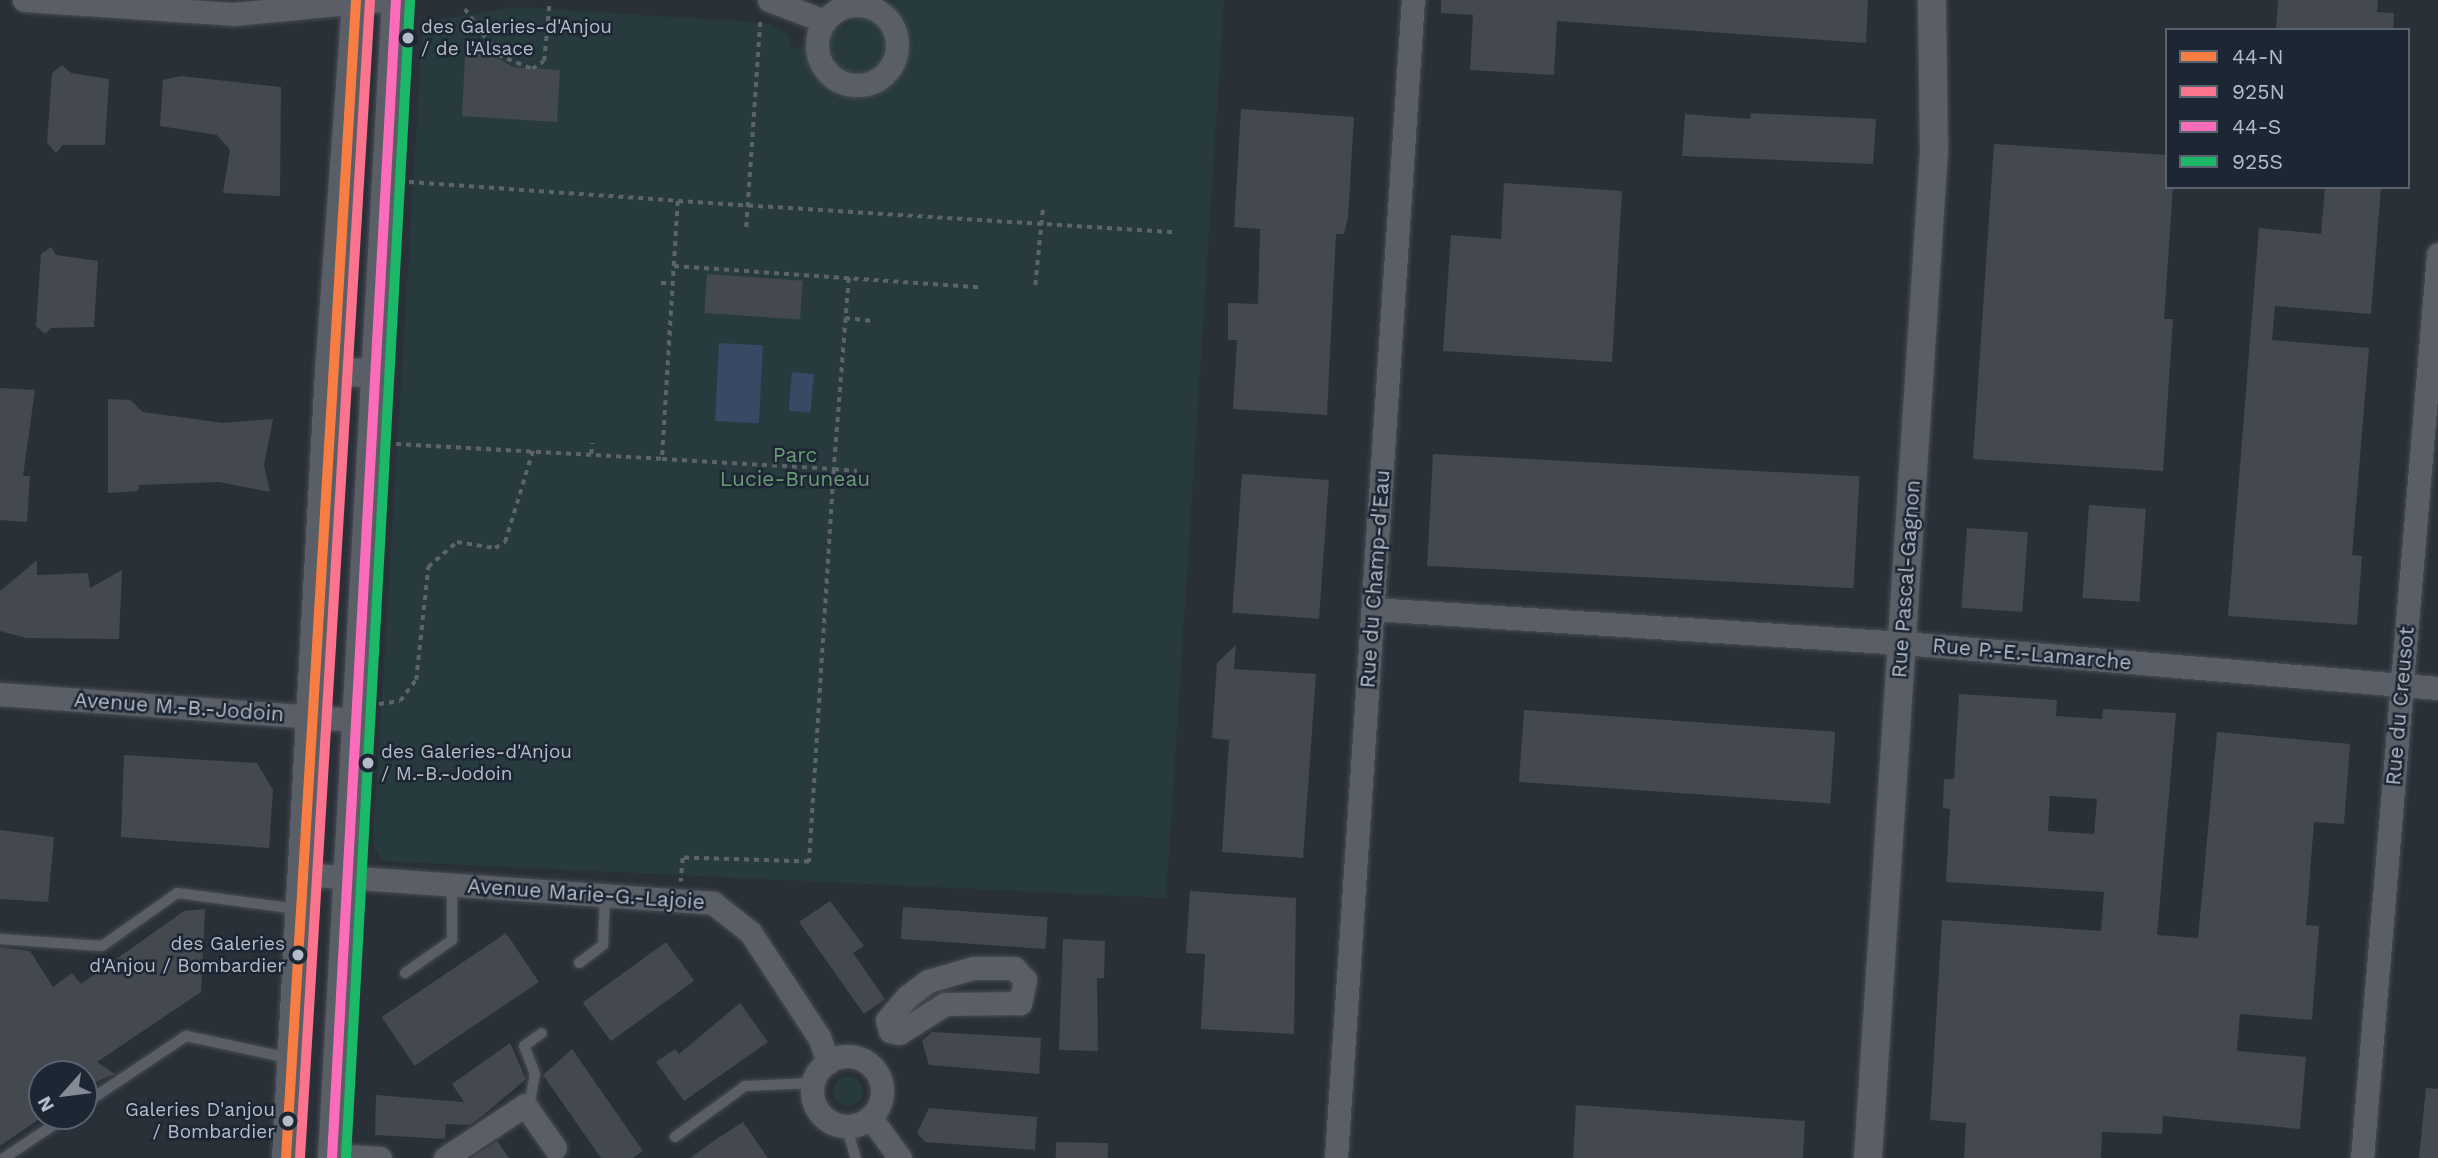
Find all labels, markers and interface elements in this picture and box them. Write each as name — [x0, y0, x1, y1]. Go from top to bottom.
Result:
place label: des Galeries-d'Anjou / de l'Alsace — [421, 16, 612, 60]
legend — [2165, 28, 2410, 189]
marker: des Galeries-d'Anjou / de l'Alsace — [401, 31, 415, 45]
text: 44-N — [2232, 44, 2284, 69]
text: 925N — [2232, 79, 2285, 104]
text: 44-S — [2232, 114, 2281, 139]
text: 925S — [2232, 149, 2283, 174]
park label: Parc Lucie-Bruneau — [720, 442, 870, 492]
street label: Rue du Champ-d'Eau — [1355, 469, 1395, 689]
street label: Rue Pascal-Gagnon — [1887, 479, 1925, 679]
street label: Rue du Creusot — [2381, 626, 2419, 786]
street label: Rue P.-E.-Lamarche — [1931, 633, 2133, 675]
street label: Avenue M.-B.-Jodoin — [73, 687, 285, 727]
place label: des Galeries-d'Anjou / M.-B.-Jodoin — [381, 741, 572, 785]
marker: des Galeries-d'Anjou / M.-B.-Jodoin — [361, 756, 375, 770]
street label: Avenue Marie-G.-Lajoie — [466, 873, 706, 915]
place label: des Galeries d'Anjou / Bombardier — [89, 933, 285, 977]
marker: des Galeries d'Anjou / Bombardier — [291, 948, 305, 962]
north arrow — [28, 1060, 98, 1130]
text: N — [32, 1093, 59, 1116]
place label: Galeries D'anjou / Bombardier — [125, 1099, 275, 1143]
marker: Galeries D'anjou / Bombardier — [281, 1114, 295, 1128]

